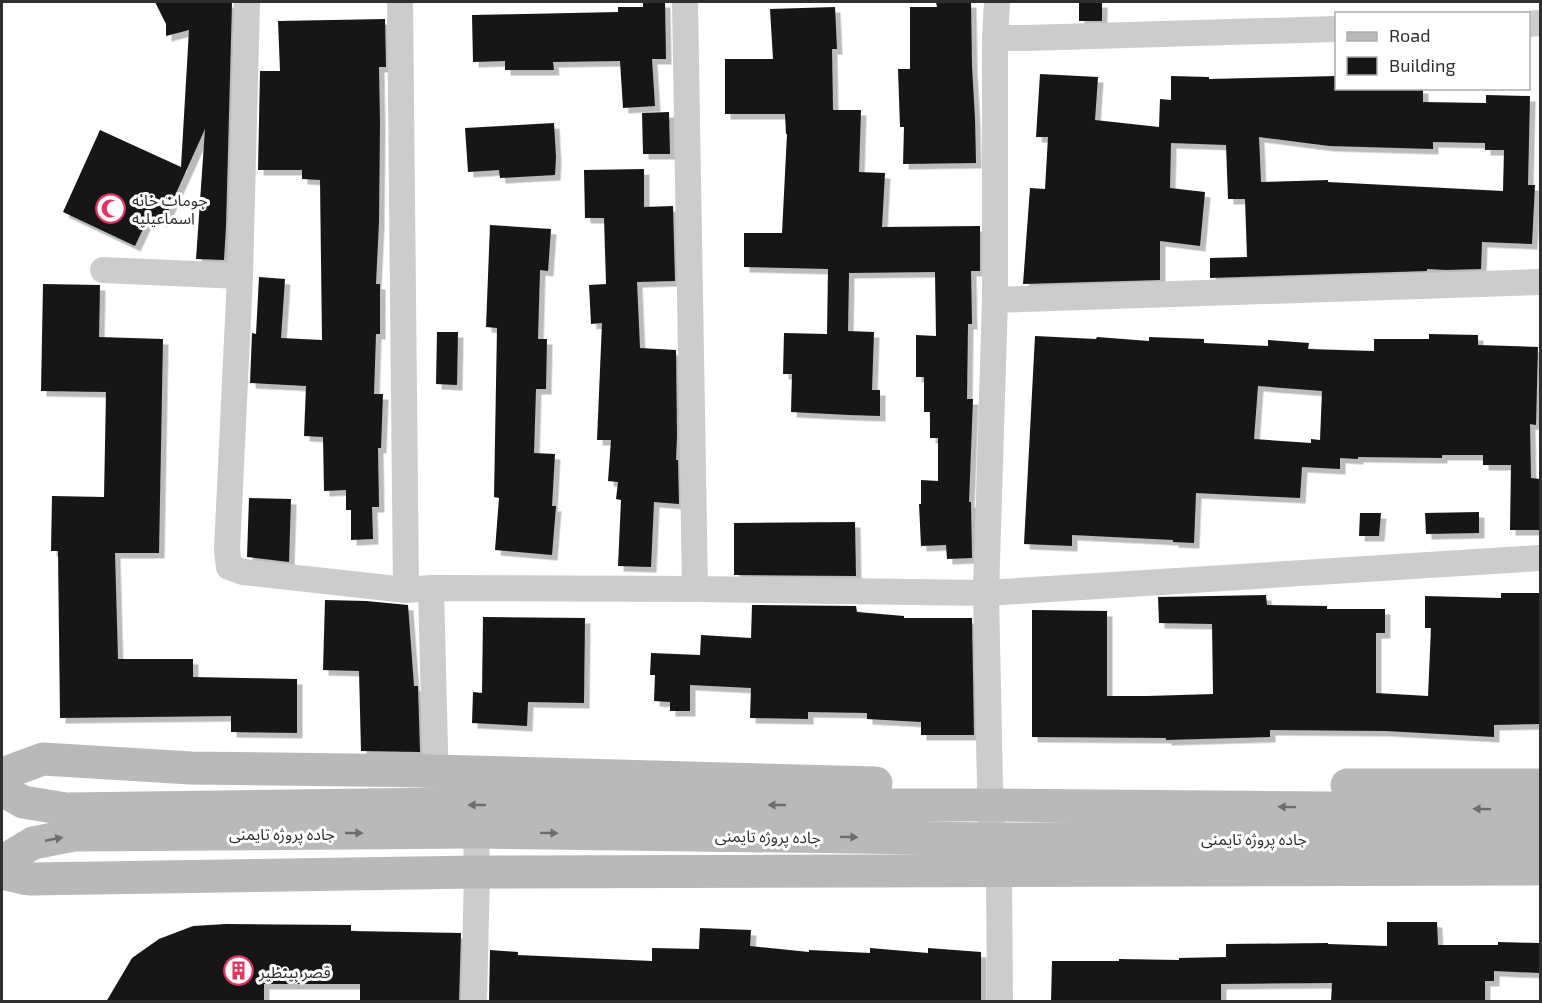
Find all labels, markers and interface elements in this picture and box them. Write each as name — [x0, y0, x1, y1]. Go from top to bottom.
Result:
legend — [1335, 12, 1530, 90]
text: Road — [1389, 24, 1430, 46]
text: Building — [1389, 54, 1456, 76]
place label: جومات خانه اسماعيليه — [132, 190, 208, 227]
mosque icon: جومات خانه اسماعيليه — [95, 192, 127, 224]
one-way arrow — [468, 800, 487, 810]
one-way arrow — [768, 800, 787, 810]
one-way arrow — [1278, 802, 1297, 812]
one-way arrow — [1473, 804, 1492, 814]
street label: جاده پروژه تایمنی — [229, 824, 335, 845]
street label: جاده پروژه تایمنی — [715, 826, 821, 849]
one-way arrow — [344, 828, 363, 838]
one-way arrow — [539, 828, 558, 838]
street label: جاده پروژه تایمنی — [1201, 829, 1307, 850]
one-way arrow — [839, 832, 858, 842]
one-way arrow — [45, 834, 64, 843]
building icon: قصر بینظیر — [222, 955, 254, 987]
place label: قصر بینظیر — [258, 962, 331, 982]

